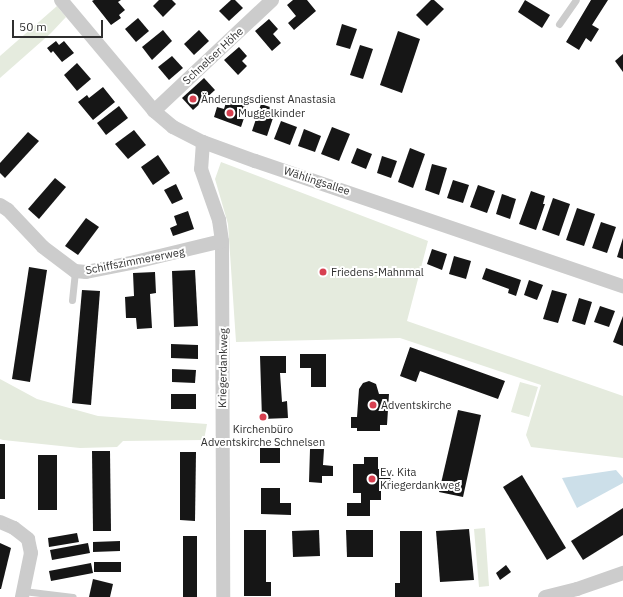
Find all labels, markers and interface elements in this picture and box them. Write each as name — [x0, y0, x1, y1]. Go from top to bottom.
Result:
scale bar — [14, 12, 105, 38]
text: 50 m — [19, 19, 47, 34]
street label: Schnelser Höhe — [180, 25, 246, 87]
place label: Änderungsdienst Anastasia — [201, 92, 336, 106]
marker: Änderungsdienst Anastasia — [188, 94, 198, 104]
place label: Muggelkinder — [238, 106, 305, 120]
marker: Muggelkinder — [225, 108, 235, 118]
street label: Wählingsallee — [282, 164, 352, 198]
street label: Schiffszimmererweg — [84, 245, 186, 277]
place label: Friedens-Mahnmal — [331, 265, 424, 279]
marker: Friedens-Mahnmal — [318, 267, 328, 277]
street label: Kriegerdankweg — [216, 328, 230, 408]
place label: Adventskirche — [381, 398, 452, 412]
marker: Adventskirche — [368, 400, 378, 410]
marker: Kirchenbüro Adventskirche Schnelsen — [258, 412, 268, 422]
place label: Kirchenbüro Adventskirche Schnelsen — [201, 423, 325, 449]
place label: Ev. Kita Kriegerdankweg — [380, 466, 460, 492]
marker: Ev. Kita Kriegerdankweg — [367, 474, 377, 484]

